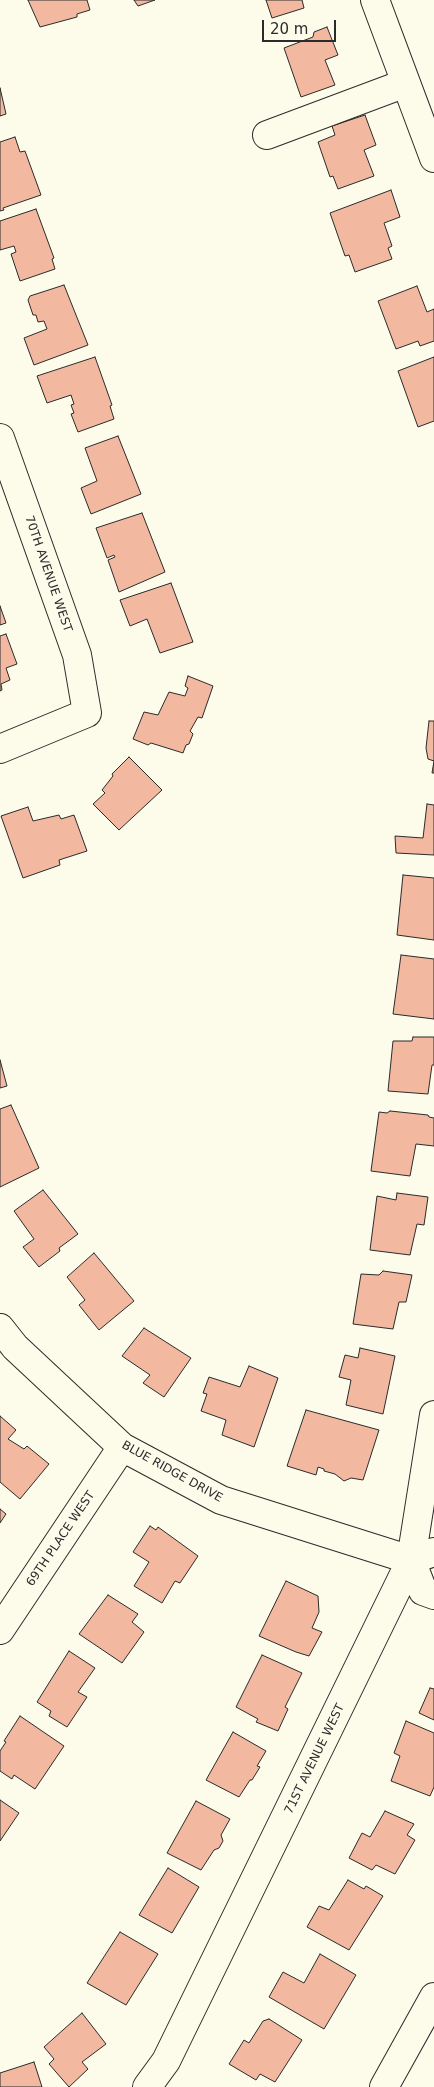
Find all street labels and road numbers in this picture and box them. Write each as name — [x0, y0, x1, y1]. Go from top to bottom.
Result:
street label: 70TH AVENUE WEST — [21, 514, 75, 634]
street label: BLUE RIDGE DRIVE — [119, 1438, 225, 1506]
street label: 69TH PLACE WEST — [24, 1489, 98, 1589]
street label: 71ST AVENUE WEST — [282, 1702, 348, 1816]

